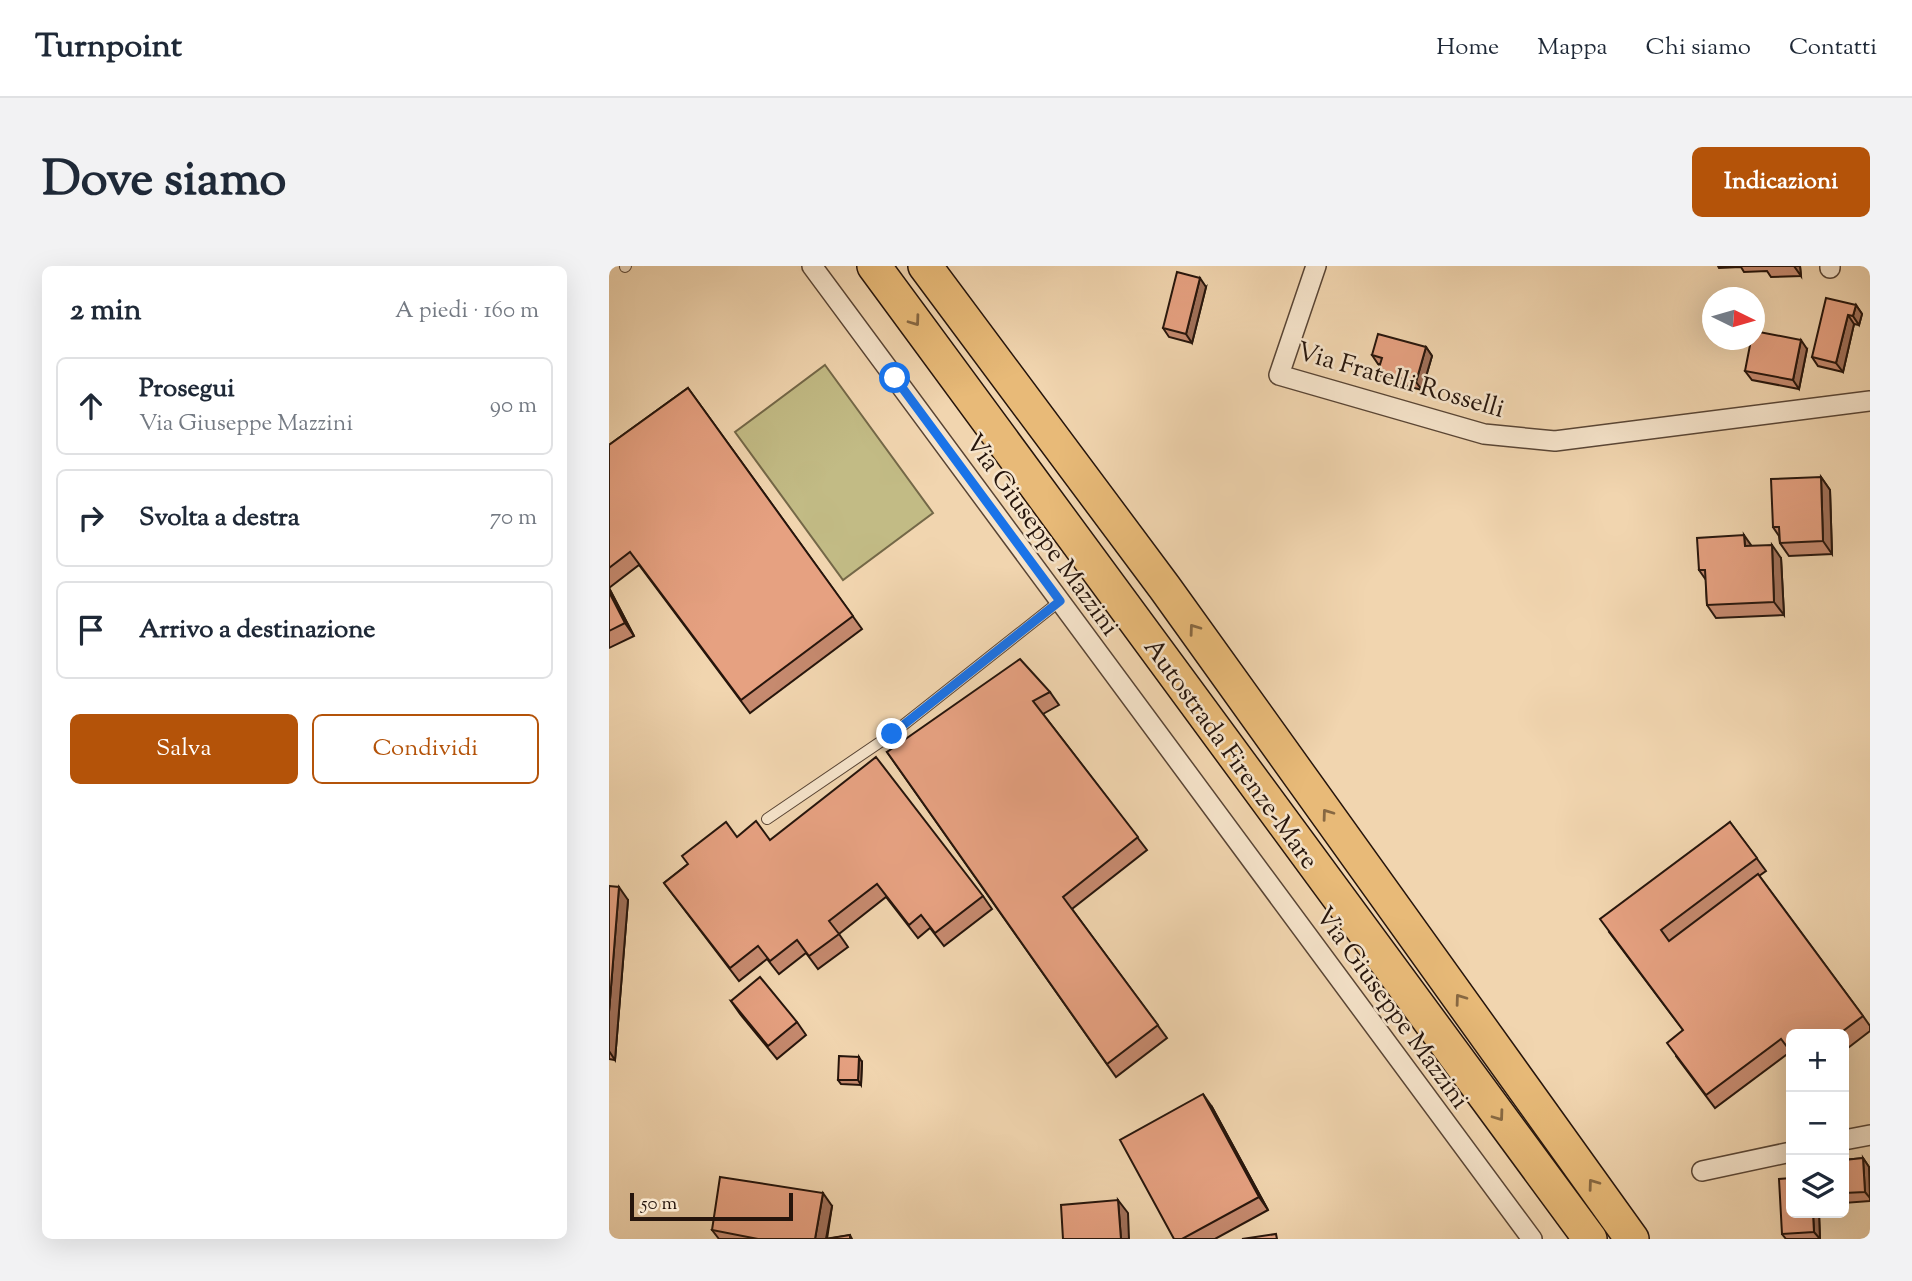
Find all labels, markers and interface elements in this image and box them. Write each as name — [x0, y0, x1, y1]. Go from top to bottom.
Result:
text: Turnpoint — [35, 24, 182, 72]
text: Home — [1436, 31, 1499, 65]
text: Mappa — [1537, 31, 1608, 65]
text: Chi siamo — [1646, 31, 1751, 65]
text: Contatti — [1789, 31, 1877, 65]
text: Dove siamo — [42, 147, 286, 217]
button: Indicazioni — [1692, 147, 1870, 217]
north arrow — [1702, 287, 1765, 350]
text: 2 min — [70, 290, 142, 333]
text: A piedi · 160 m — [395, 295, 539, 328]
one-way arrow — [906, 313, 919, 326]
street label: Via Fratelli Rosselli — [1292, 334, 1509, 429]
route start — [879, 362, 910, 393]
text: Prosegui — [139, 371, 235, 408]
icon: ahead — [72, 387, 110, 425]
text: 90 m — [490, 390, 537, 423]
text: Via Giuseppe Mazzini — [139, 408, 353, 441]
street label: Via Giuseppe Mazzini — [955, 427, 1127, 644]
icon: right — [72, 499, 110, 537]
text: Svolta a destra — [139, 500, 300, 537]
text: 70 m — [490, 502, 537, 535]
icon: arrive — [72, 611, 110, 649]
text: Arrivo a destinazione — [139, 612, 375, 649]
one-way arrow — [1190, 624, 1202, 637]
street label: Autostrada Firenze-Mare — [1134, 631, 1326, 878]
button: Salva — [70, 714, 298, 784]
button: Condividi — [312, 714, 539, 784]
route end — [876, 718, 907, 749]
one-way arrow — [1323, 809, 1335, 822]
street label: Via Giuseppe Mazzini — [1305, 900, 1477, 1117]
one-way arrow — [1456, 994, 1468, 1007]
map controls — [1786, 1029, 1849, 1218]
button: + — [1786, 1029, 1849, 1092]
button: − — [1786, 1092, 1849, 1155]
one-way arrow — [1491, 1108, 1504, 1121]
button: layers — [1786, 1155, 1849, 1218]
one-way arrow — [1588, 1179, 1601, 1192]
scale bar — [630, 1190, 793, 1222]
text: 50 m — [641, 1191, 677, 1218]

